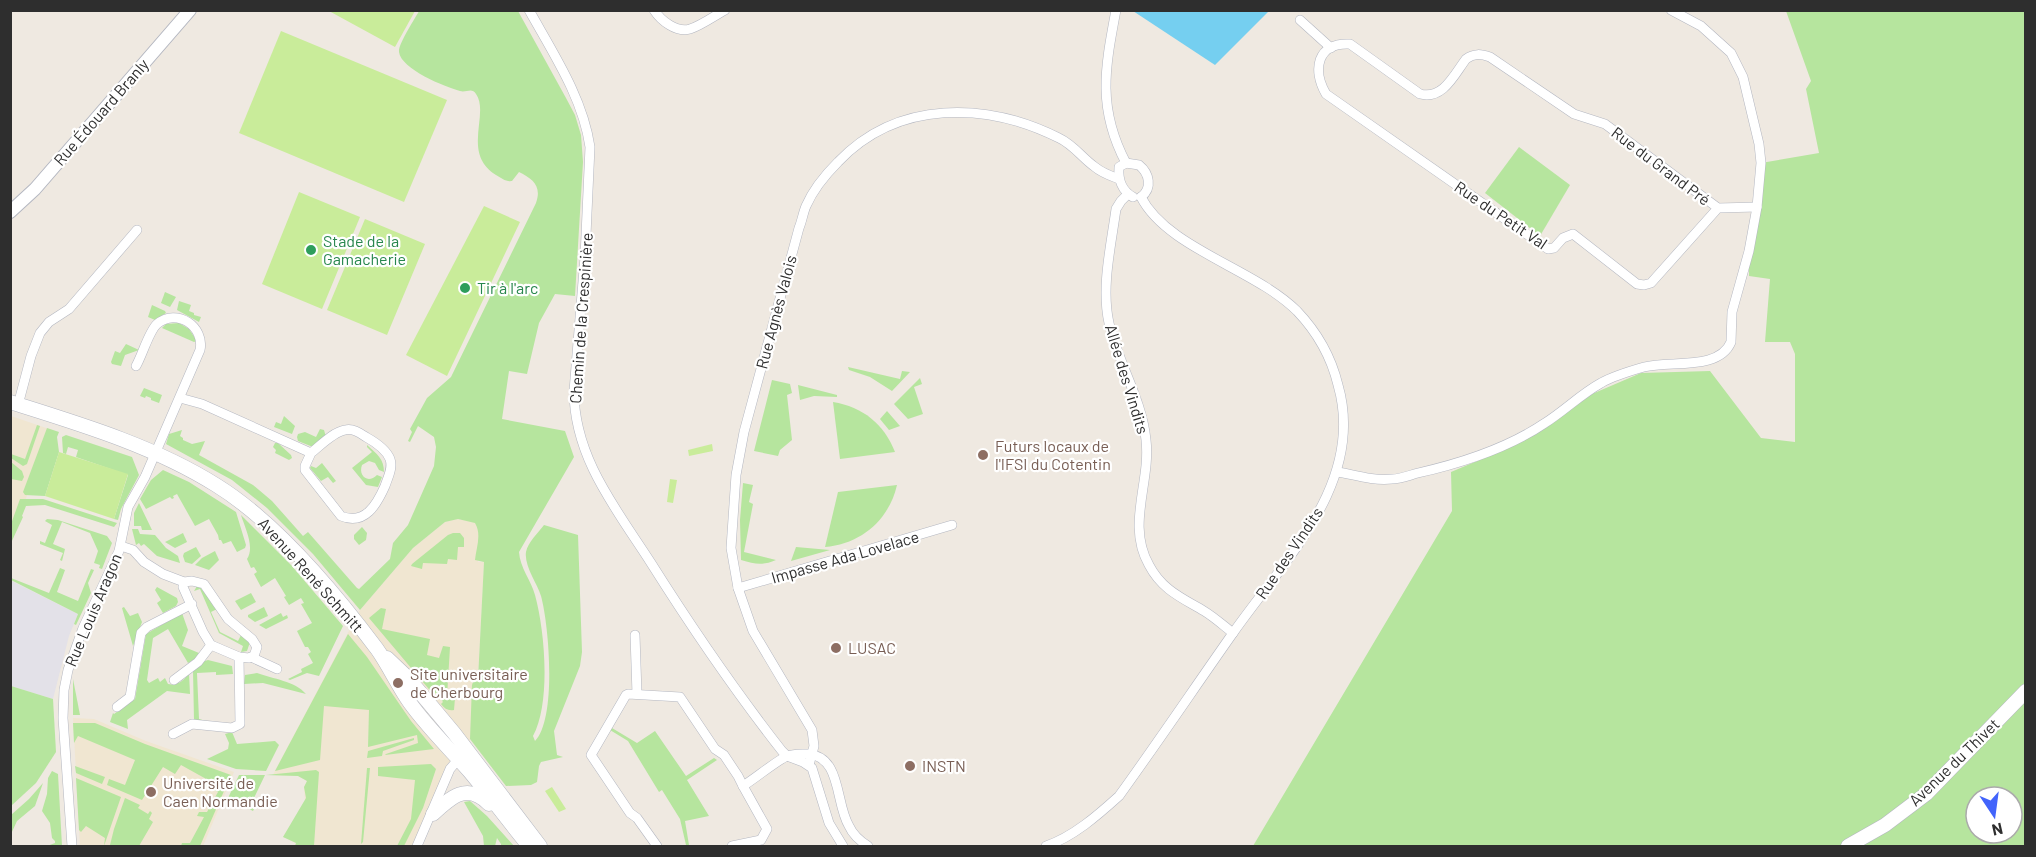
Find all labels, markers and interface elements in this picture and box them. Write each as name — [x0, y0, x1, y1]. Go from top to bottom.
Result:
street label: Rue Édouard Branly — [49, 54, 153, 169]
street label: Rue du Grand Pré — [1608, 122, 1714, 209]
street label: Rue du Petit Val — [1451, 177, 1551, 253]
place label: Stade de la Gamacherie — [323, 231, 406, 268]
street label: Chemin de la Crespinière — [565, 232, 596, 404]
marker: Stade de la Gamacherie — [304, 243, 318, 257]
street label: Rue Agnès Valois — [751, 253, 800, 371]
place label: Tir à l'arc — [477, 278, 538, 297]
marker: Tir à l'arc — [458, 281, 472, 295]
street label: Allée des Vindits — [1102, 322, 1153, 436]
place label: Futurs locaux de l'IFSI du Cotentin — [995, 436, 1111, 473]
marker: Futurs locaux de l'IFSI du Cotentin — [976, 448, 990, 462]
street label: Rue des Vindits — [1251, 503, 1326, 602]
street label: Avenue René Schmitt — [255, 513, 368, 636]
street label: Impasse Ada Lovelace — [769, 526, 921, 587]
street label: Rue Louis Aragon — [60, 550, 125, 669]
place label: LUSAC — [848, 638, 896, 657]
marker: LUSAC — [829, 641, 843, 655]
place label: Site universitaire de Cherbourg — [410, 664, 528, 701]
marker: Site universitaire de Cherbourg — [391, 676, 405, 690]
street label: Avenue du Thivet — [1905, 714, 2003, 809]
place label: INSTN — [922, 756, 966, 775]
marker: INSTN — [903, 759, 917, 773]
place label: Université de Caen Normandie — [163, 773, 278, 810]
marker: Université de Caen Normandie — [144, 785, 158, 799]
north arrow — [1964, 785, 2024, 845]
text: N — [1990, 820, 2005, 841]

